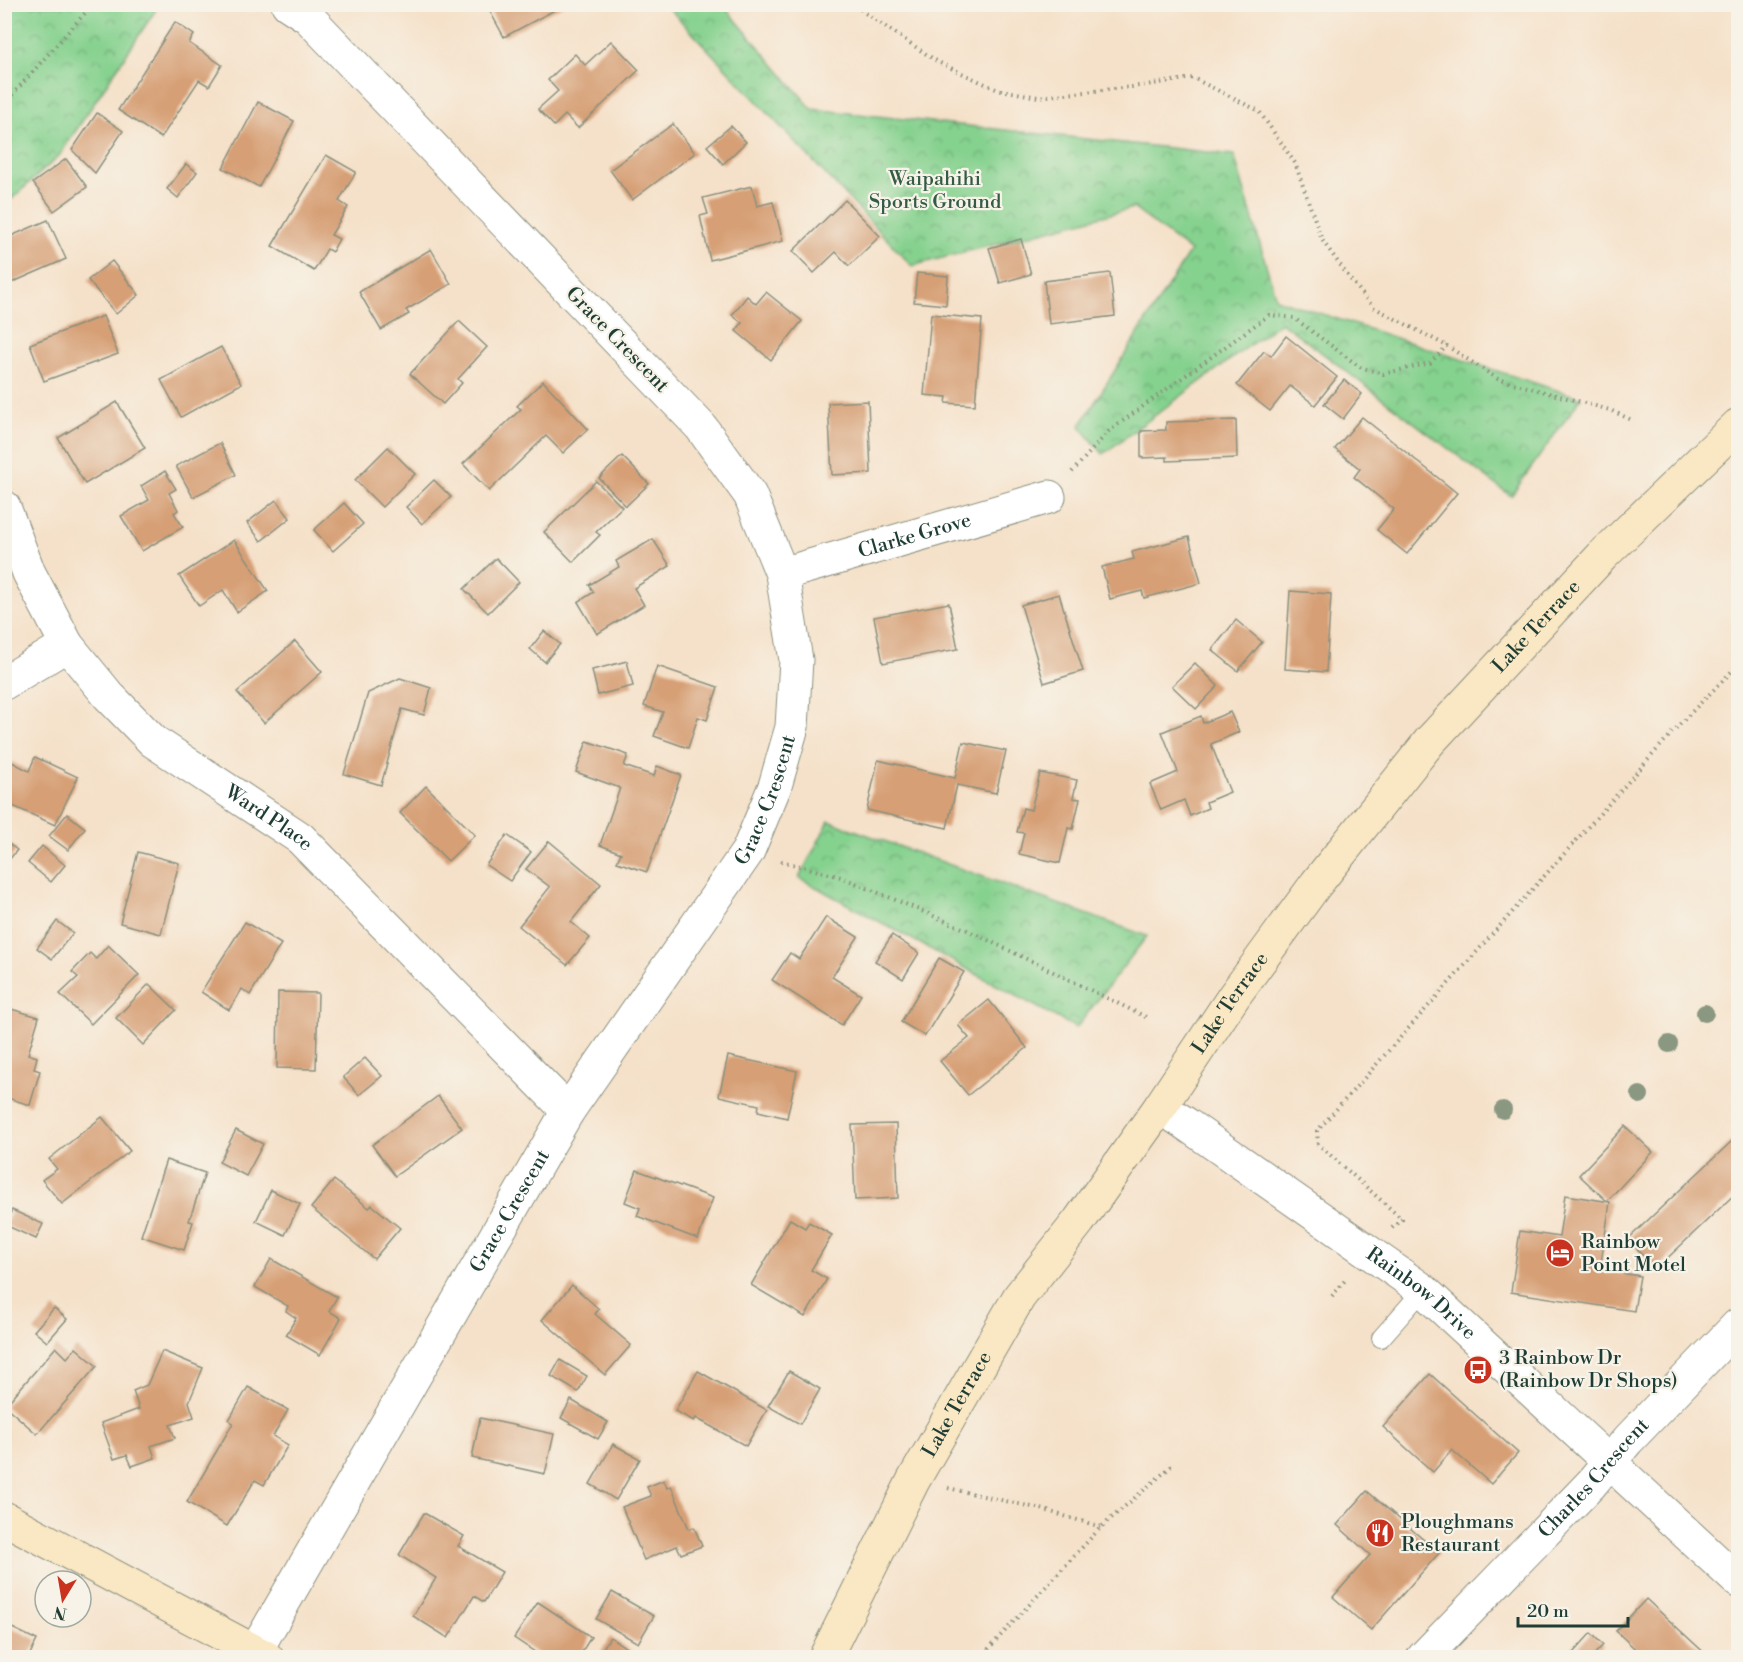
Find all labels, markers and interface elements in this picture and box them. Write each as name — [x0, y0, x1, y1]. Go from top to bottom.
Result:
park label: Waipahihi Sports Ground — [869, 167, 1002, 215]
street label: Grace Crescent — [560, 282, 674, 398]
street label: Clarke Grove — [855, 508, 974, 564]
street label: Lake Terrace — [1487, 575, 1586, 678]
street label: Grace Crescent — [729, 732, 802, 871]
street label: Ward Place — [219, 779, 318, 856]
street label: Lake Terrace — [1186, 947, 1274, 1059]
street label: Grace Crescent — [465, 1145, 555, 1277]
place label: Rainbow Point Motel — [1581, 1230, 1686, 1278]
hotel icon: Rainbow Point Motel — [1544, 1237, 1576, 1269]
street label: Rainbow Drive — [1361, 1242, 1481, 1345]
place label: 3 Rainbow Dr (Rainbow Dr Shops) — [1499, 1346, 1678, 1394]
street label: Lake Terrace — [917, 1347, 997, 1462]
bus stop icon: 3 Rainbow Dr (Rainbow Dr Shops) — [1462, 1354, 1494, 1386]
street label: Charles Crescent — [1533, 1413, 1655, 1543]
place label: Ploughmans Restaurant — [1401, 1510, 1514, 1558]
restaurant icon: Ploughmans Restaurant — [1364, 1517, 1396, 1549]
north arrow — [33, 1569, 93, 1629]
scale bar — [1518, 1590, 1628, 1628]
text: 20 m — [1527, 1600, 1569, 1623]
text: N — [52, 1602, 68, 1624]

